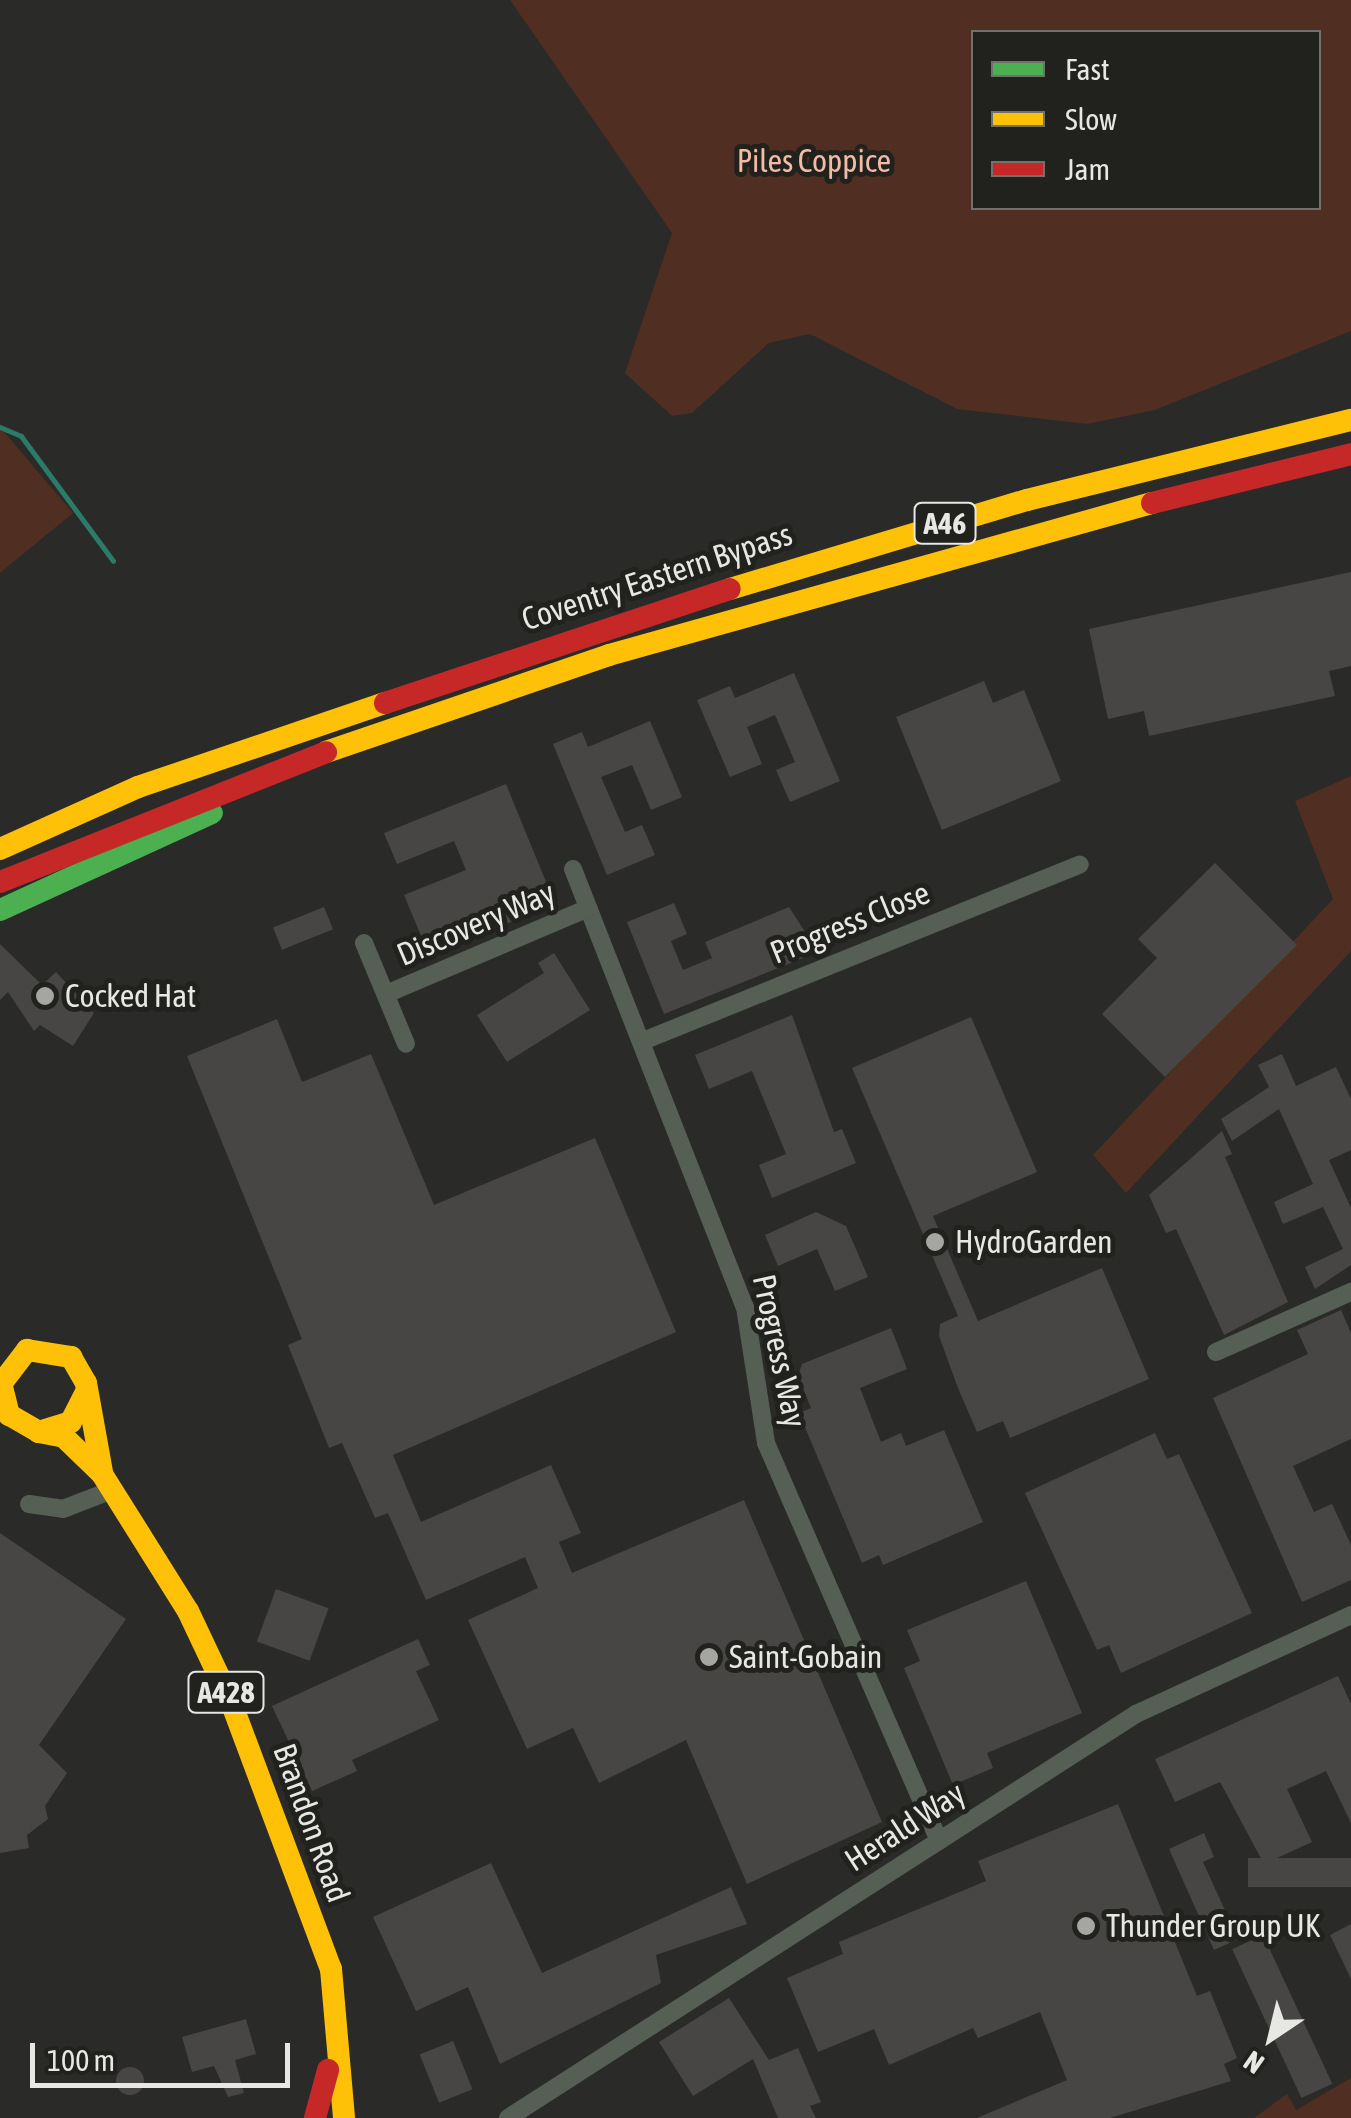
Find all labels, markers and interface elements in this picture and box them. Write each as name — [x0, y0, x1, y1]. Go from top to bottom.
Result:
legend — [971, 30, 1321, 210]
text: Fast — [1065, 52, 1110, 86]
text: Slow — [1065, 102, 1117, 136]
park label: Piles Coppice — [737, 142, 891, 180]
text: Jam — [1065, 152, 1110, 186]
road number: A46 — [912, 498, 978, 548]
street label: Coventry Eastern Bypass — [517, 515, 797, 639]
street label: Discovery Way — [391, 874, 561, 974]
street label: Progress Close — [765, 874, 935, 972]
place label: Cocked Hat — [65, 977, 196, 1015]
marker: Cocked Hat — [34, 985, 56, 1007]
place label: HydroGarden — [955, 1223, 1113, 1261]
marker: HydroGarden — [924, 1231, 946, 1253]
street label: Progress Way — [744, 1271, 814, 1431]
place label: Saint-Gobain — [729, 1638, 882, 1676]
marker: Saint-Gobain — [698, 1646, 720, 1668]
road number: A428 — [186, 1667, 266, 1717]
street label: Brandon Road — [265, 1739, 357, 1907]
street label: Herald Way — [838, 1774, 972, 1880]
place label: Thunder Group UK — [1106, 1907, 1320, 1945]
marker: Thunder Group UK — [1075, 1915, 1097, 1937]
north arrow — [1221, 1988, 1321, 2088]
scale bar — [35, 2023, 295, 2085]
text: 100 m — [47, 2043, 115, 2077]
text: N — [1238, 2045, 1270, 2080]

